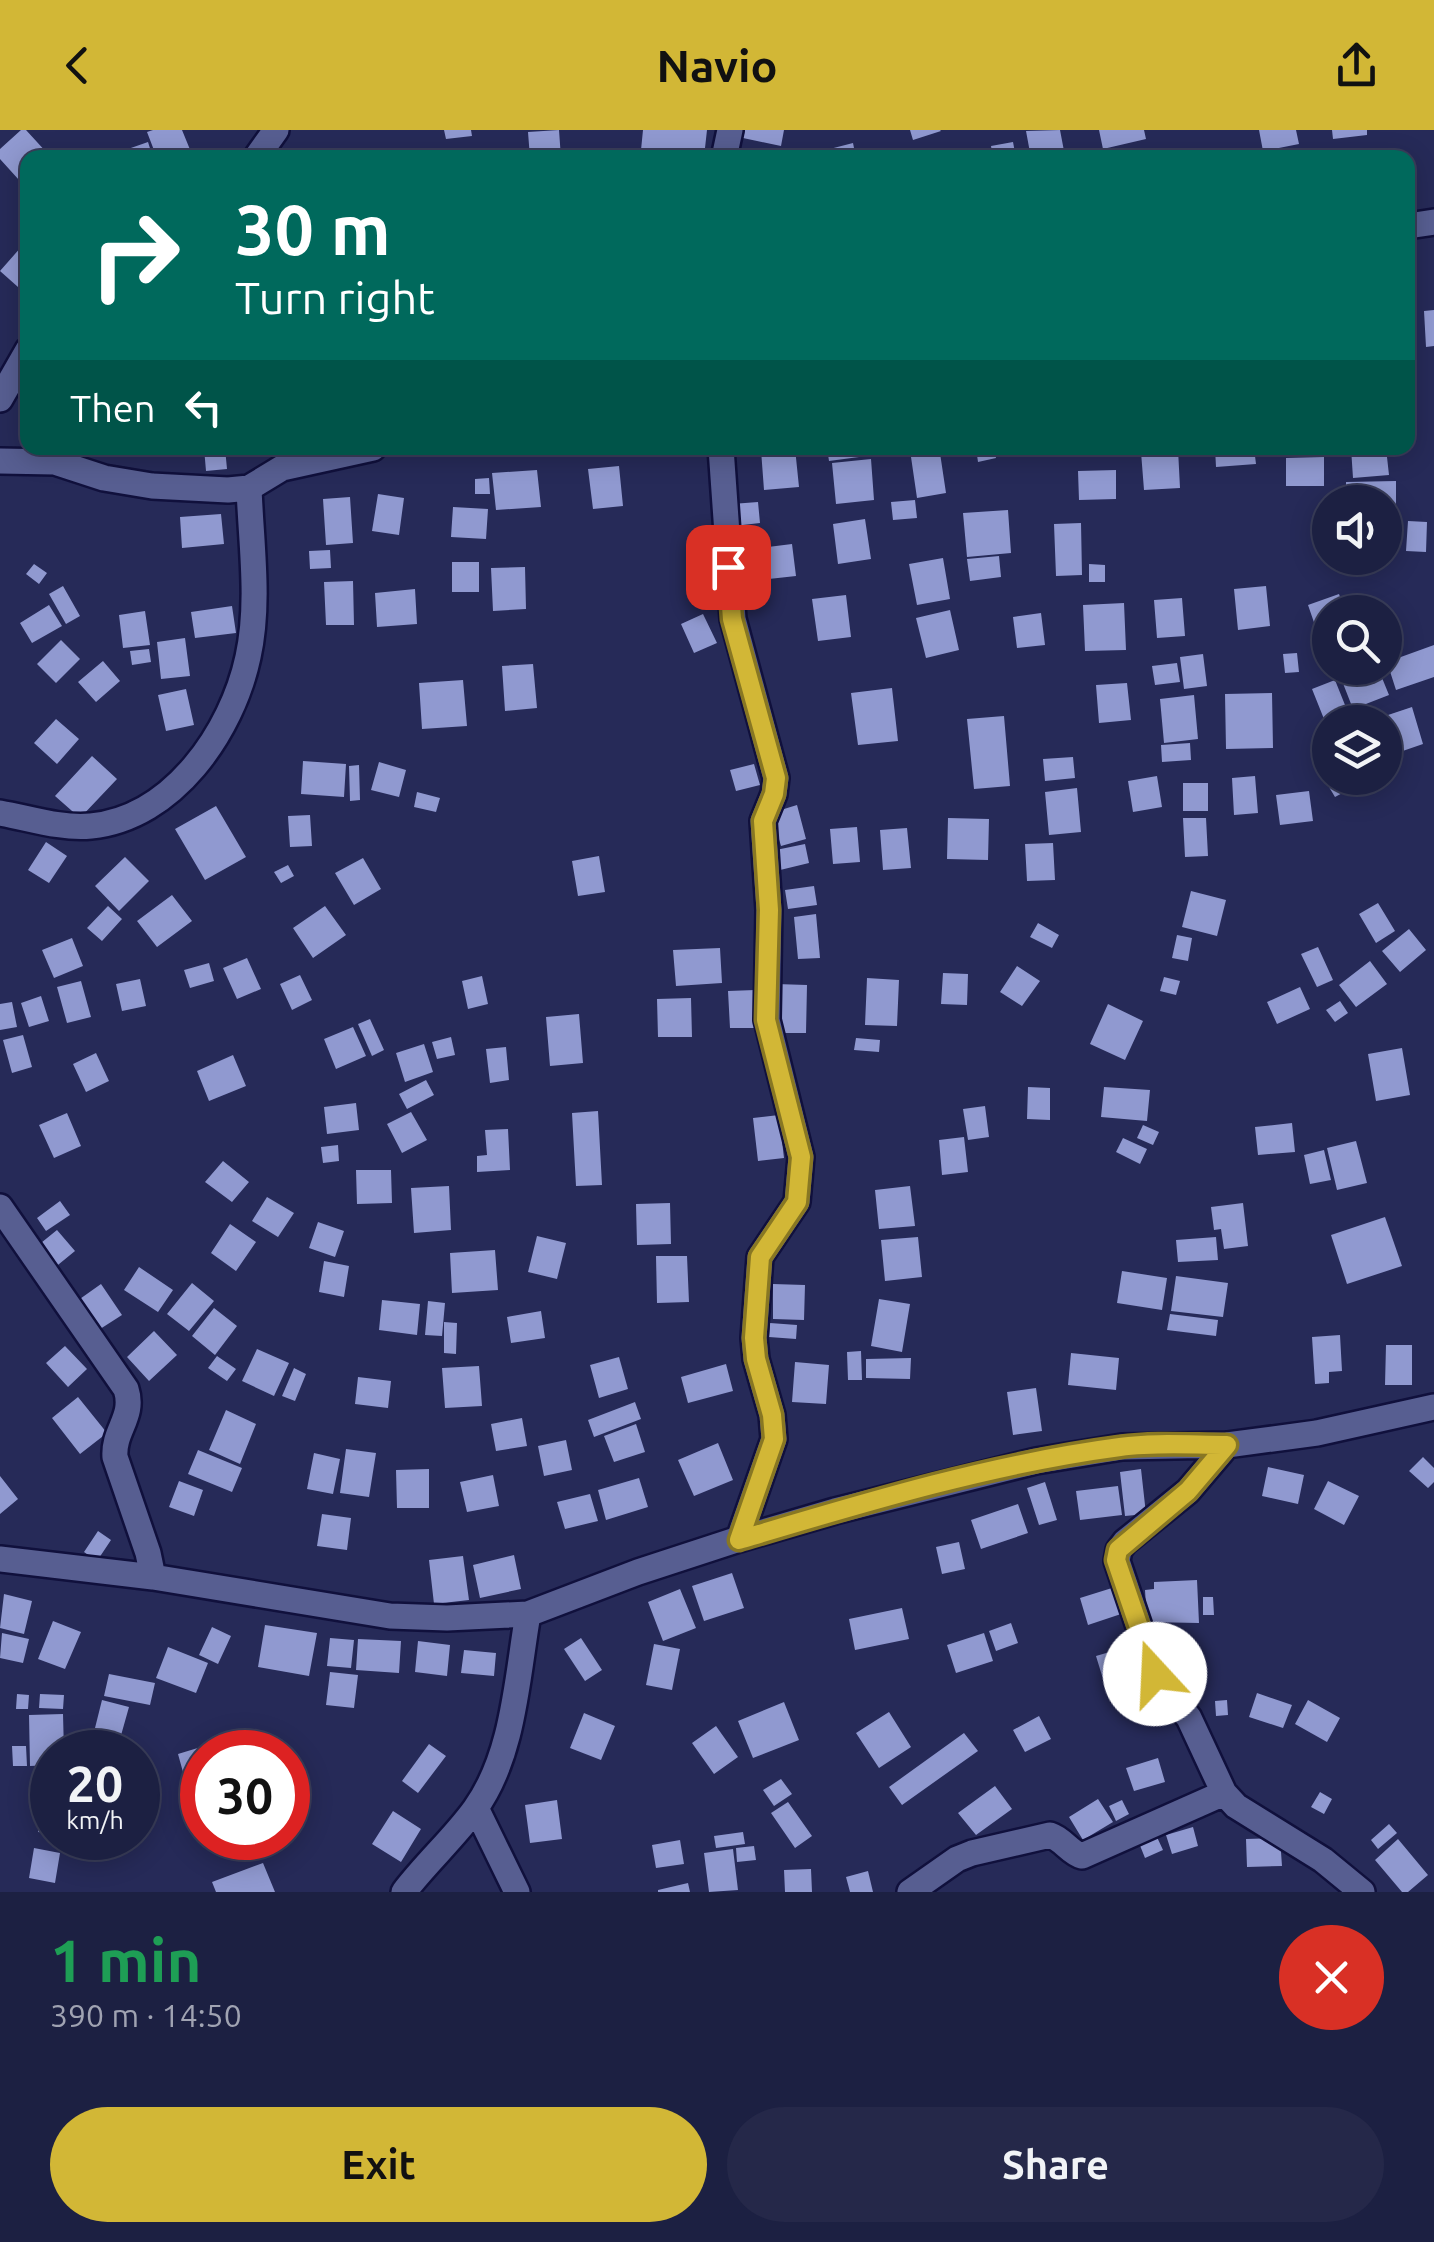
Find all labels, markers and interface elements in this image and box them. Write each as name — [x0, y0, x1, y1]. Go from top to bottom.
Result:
icon: back — [50, 38, 105, 93]
icon: share — [1329, 38, 1384, 93]
text: Navio — [656, 40, 778, 91]
icon: right — [70, 190, 200, 320]
text: 30 m — [235, 190, 391, 268]
text: Turn right — [235, 272, 435, 323]
icon: left — [176, 380, 231, 435]
text: Then — [70, 387, 156, 429]
map controls — [1312, 485, 1402, 795]
button: sound — [1312, 485, 1402, 575]
pin — [686, 525, 771, 610]
icon: arrive — [701, 540, 756, 595]
button: search — [1312, 595, 1402, 685]
button: layers — [1312, 705, 1402, 795]
position arrow — [1103, 1622, 1207, 1726]
speed limit sign: 30 — [180, 1730, 310, 1860]
text: 20 — [67, 1755, 123, 1811]
text: km/h — [66, 1806, 124, 1834]
button: close — [1279, 1925, 1384, 2030]
text: 1 min — [50, 1926, 202, 1993]
text: 390 m · 14:50 — [50, 1997, 242, 2033]
button: Exit — [50, 2107, 707, 2222]
button: Share — [727, 2107, 1384, 2222]

